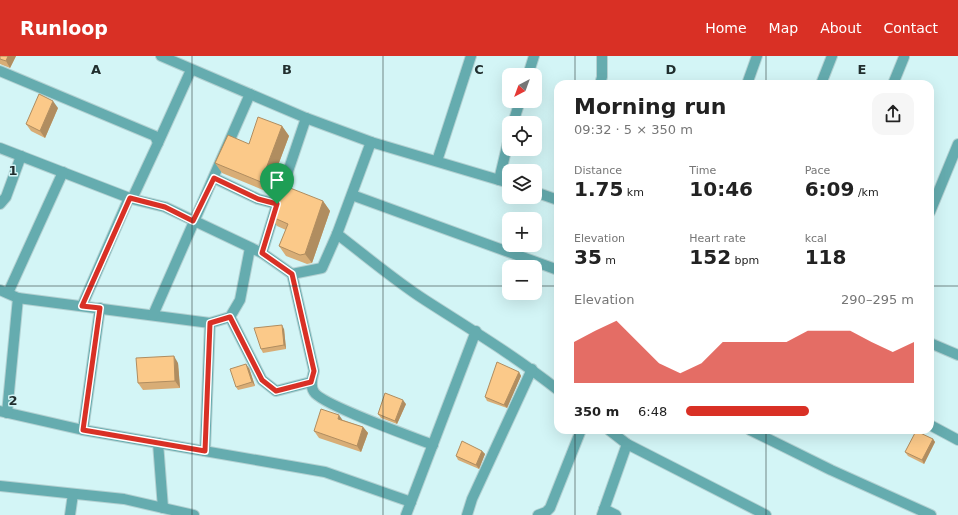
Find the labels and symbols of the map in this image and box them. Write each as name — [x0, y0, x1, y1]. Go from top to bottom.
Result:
text: A — [91, 62, 101, 77]
text: B — [282, 62, 292, 77]
text: C — [474, 62, 484, 77]
text: D — [666, 62, 677, 77]
text: E — [858, 62, 866, 77]
north arrow — [502, 68, 542, 108]
text: 1 — [8, 163, 18, 178]
pin — [260, 163, 294, 204]
text: 2 — [8, 393, 18, 408]

